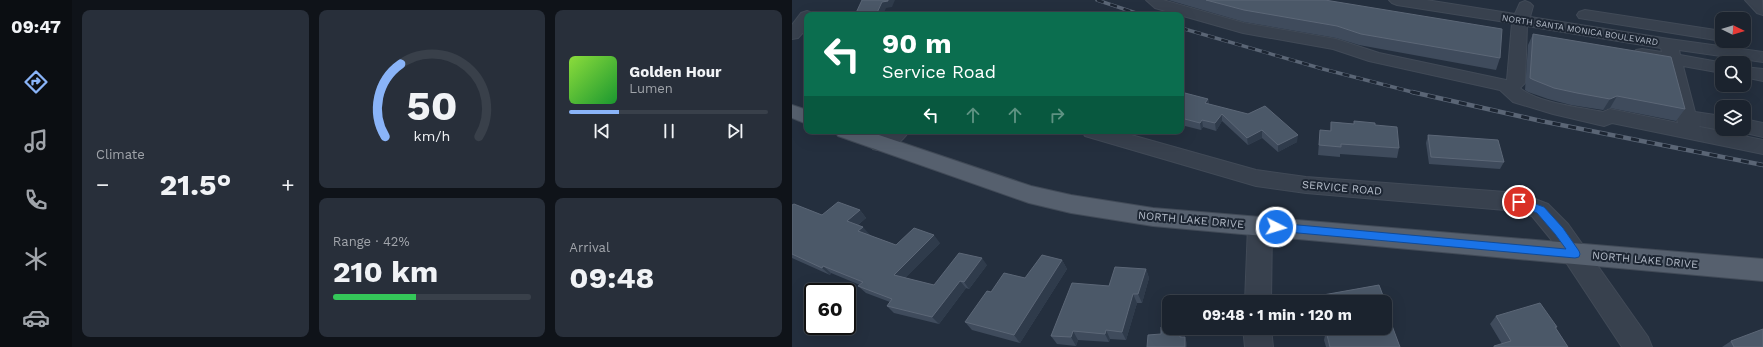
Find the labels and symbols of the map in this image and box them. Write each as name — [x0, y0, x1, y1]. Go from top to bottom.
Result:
north arrow — [1715, 12, 1751, 48]
street label: NORTH SANTA MONICA BOULEVARD — [1501, 13, 1659, 47]
street label: SERVICE ROAD — [1301, 178, 1383, 198]
pin — [1502, 185, 1536, 219]
position arrow — [1255, 206, 1297, 248]
street label: NORTH LAKE DRIVE — [1137, 209, 1245, 231]
street label: NORTH LAKE DRIVE — [1591, 249, 1699, 271]
speed limit sign: 60 — [804, 283, 856, 335]

